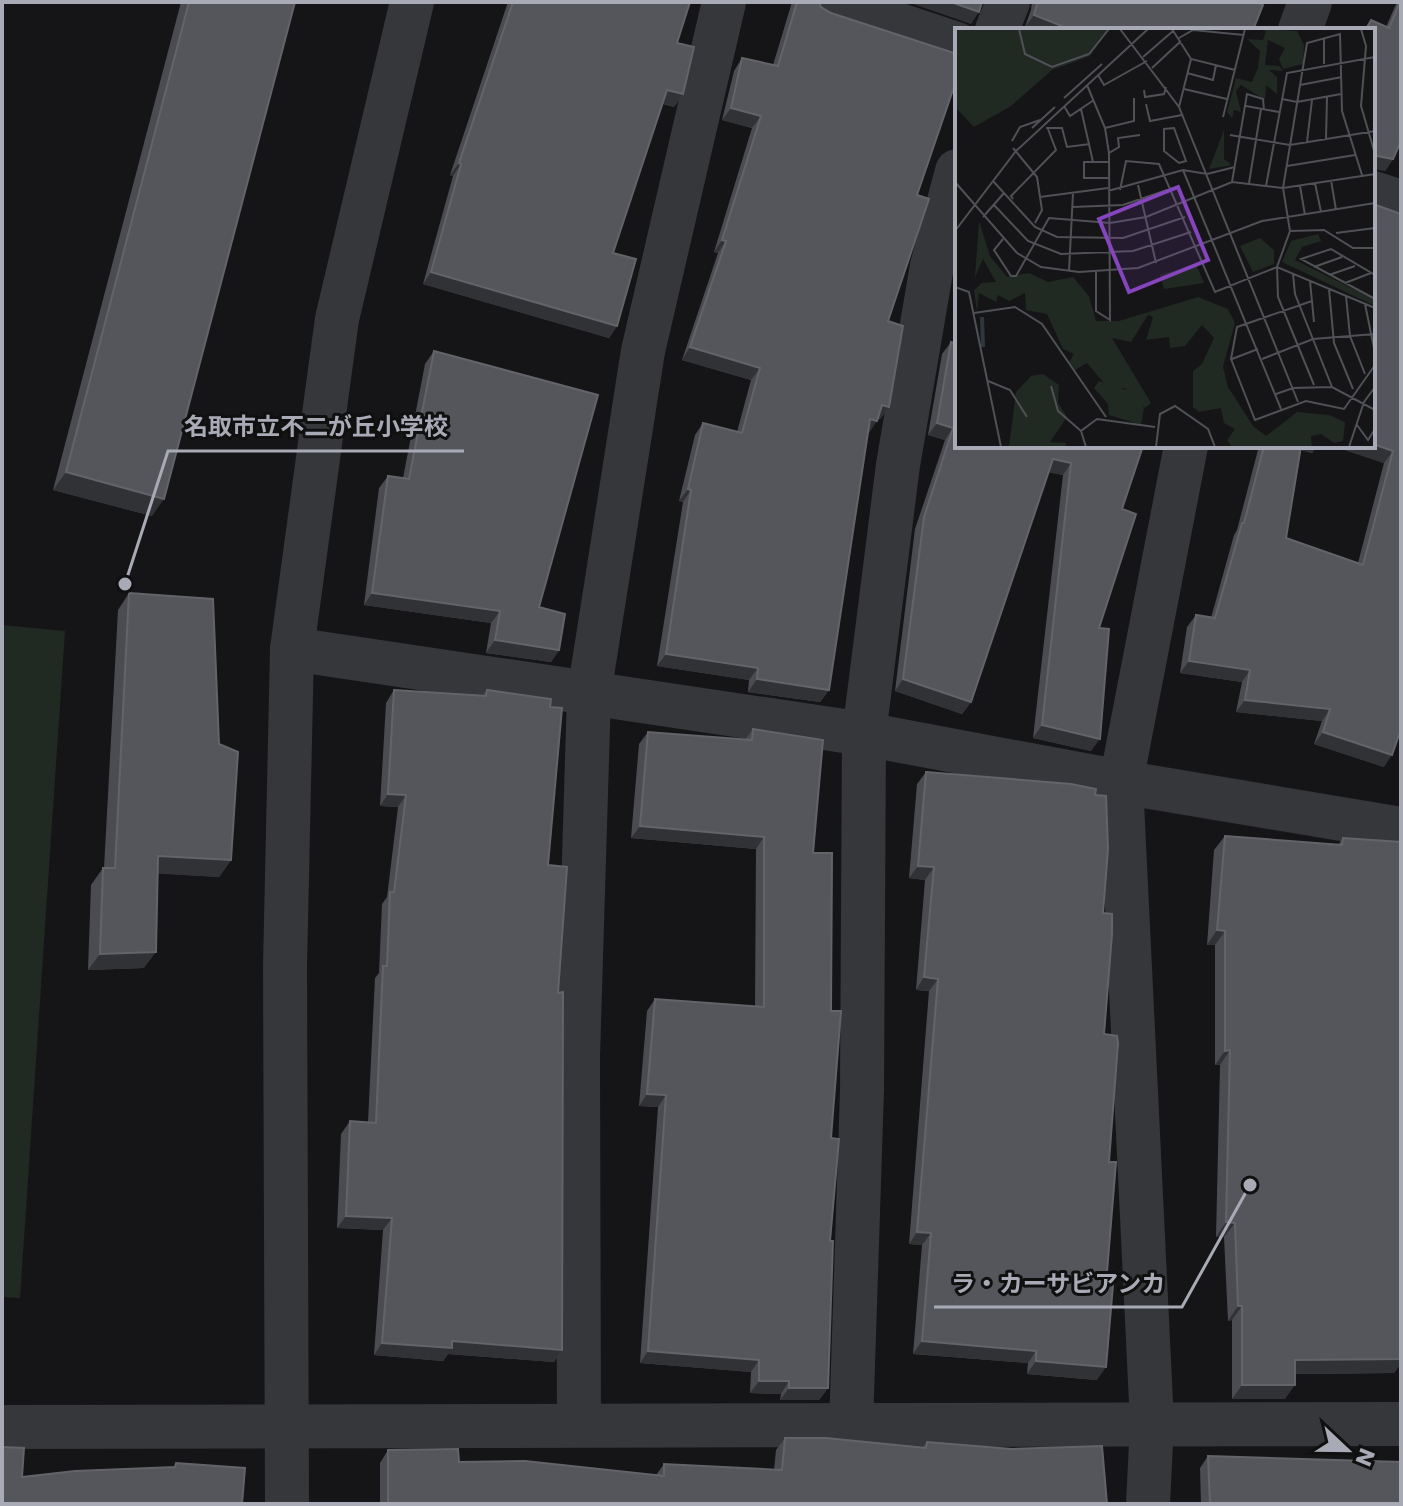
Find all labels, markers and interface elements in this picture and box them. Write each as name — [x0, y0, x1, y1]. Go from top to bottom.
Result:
inset map — [955, 28, 1375, 448]
callout: 名取市立不二が丘小学校 — [168, 403, 464, 451]
text: 名取市立不二が丘小学校 — [184, 410, 448, 443]
callout: ラ・カーサビアンカ — [934, 1259, 1182, 1307]
text: ラ・カーサビアンカ — [951, 1267, 1165, 1300]
north arrow — [1307, 1410, 1387, 1490]
text: N — [1348, 1444, 1383, 1471]

